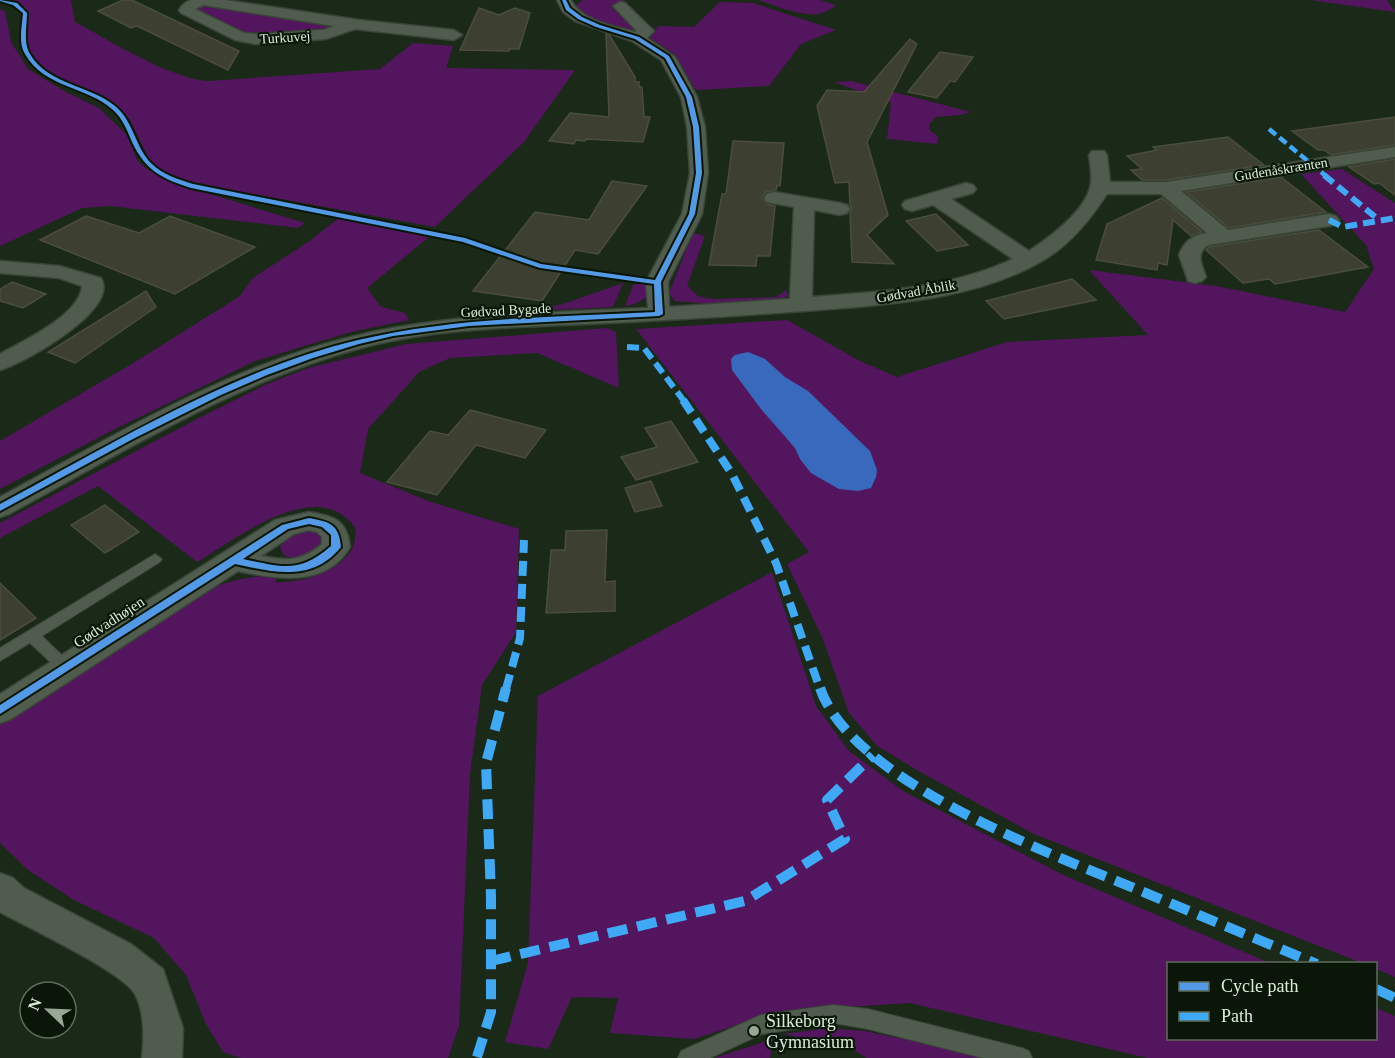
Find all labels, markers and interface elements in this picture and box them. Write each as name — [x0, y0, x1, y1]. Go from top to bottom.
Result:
street label: Turkuvej — [259, 28, 311, 47]
street label: Gudenåskrænten — [1233, 155, 1329, 184]
street label: Gødvad Åblik — [876, 277, 957, 306]
street label: Gødvad Bygade — [460, 301, 552, 320]
street label: Gødvadhøjen — [71, 593, 148, 651]
legend — [1167, 962, 1377, 1040]
text: Cycle path — [1221, 976, 1298, 996]
north arrow — [18, 980, 78, 1040]
text: N — [25, 995, 45, 1013]
text: Path — [1221, 1006, 1253, 1026]
place label: Silkeborg Gymnasium — [766, 1011, 854, 1052]
marker: Silkeborg Gymnasium — [747, 1024, 761, 1038]

